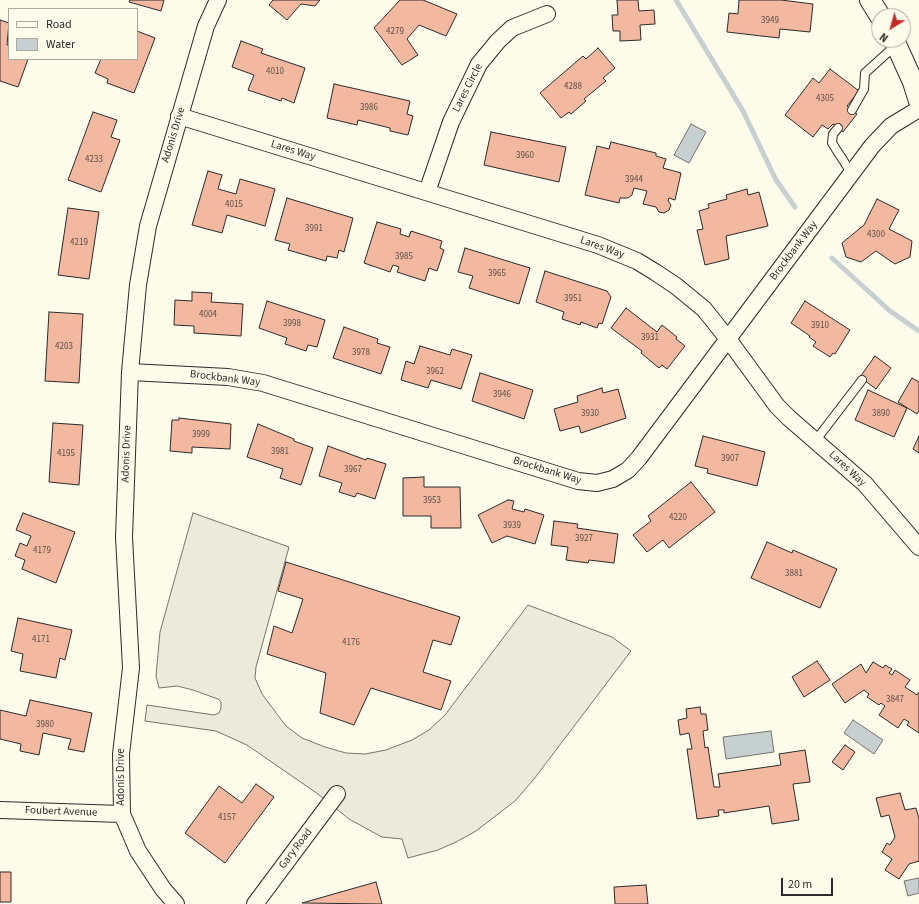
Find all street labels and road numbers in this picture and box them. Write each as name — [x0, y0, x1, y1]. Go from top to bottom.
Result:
street label: Lares Circle — [450, 61, 486, 115]
street label: Adonis Drive — [159, 106, 189, 164]
street label: Lares Way — [269, 138, 317, 164]
street label: Brockbank Way — [767, 219, 821, 283]
street label: Lares Way — [578, 234, 626, 262]
street label: Brockbank Way — [189, 368, 261, 390]
street label: Adonis Drive — [119, 425, 135, 483]
street label: Lares Way — [826, 448, 868, 490]
street label: Brockbank Way — [511, 454, 583, 488]
street label: Adonis Drive — [115, 748, 129, 806]
street label: Foubert Avenue — [25, 804, 97, 820]
street label: Gary Road — [276, 826, 316, 872]

